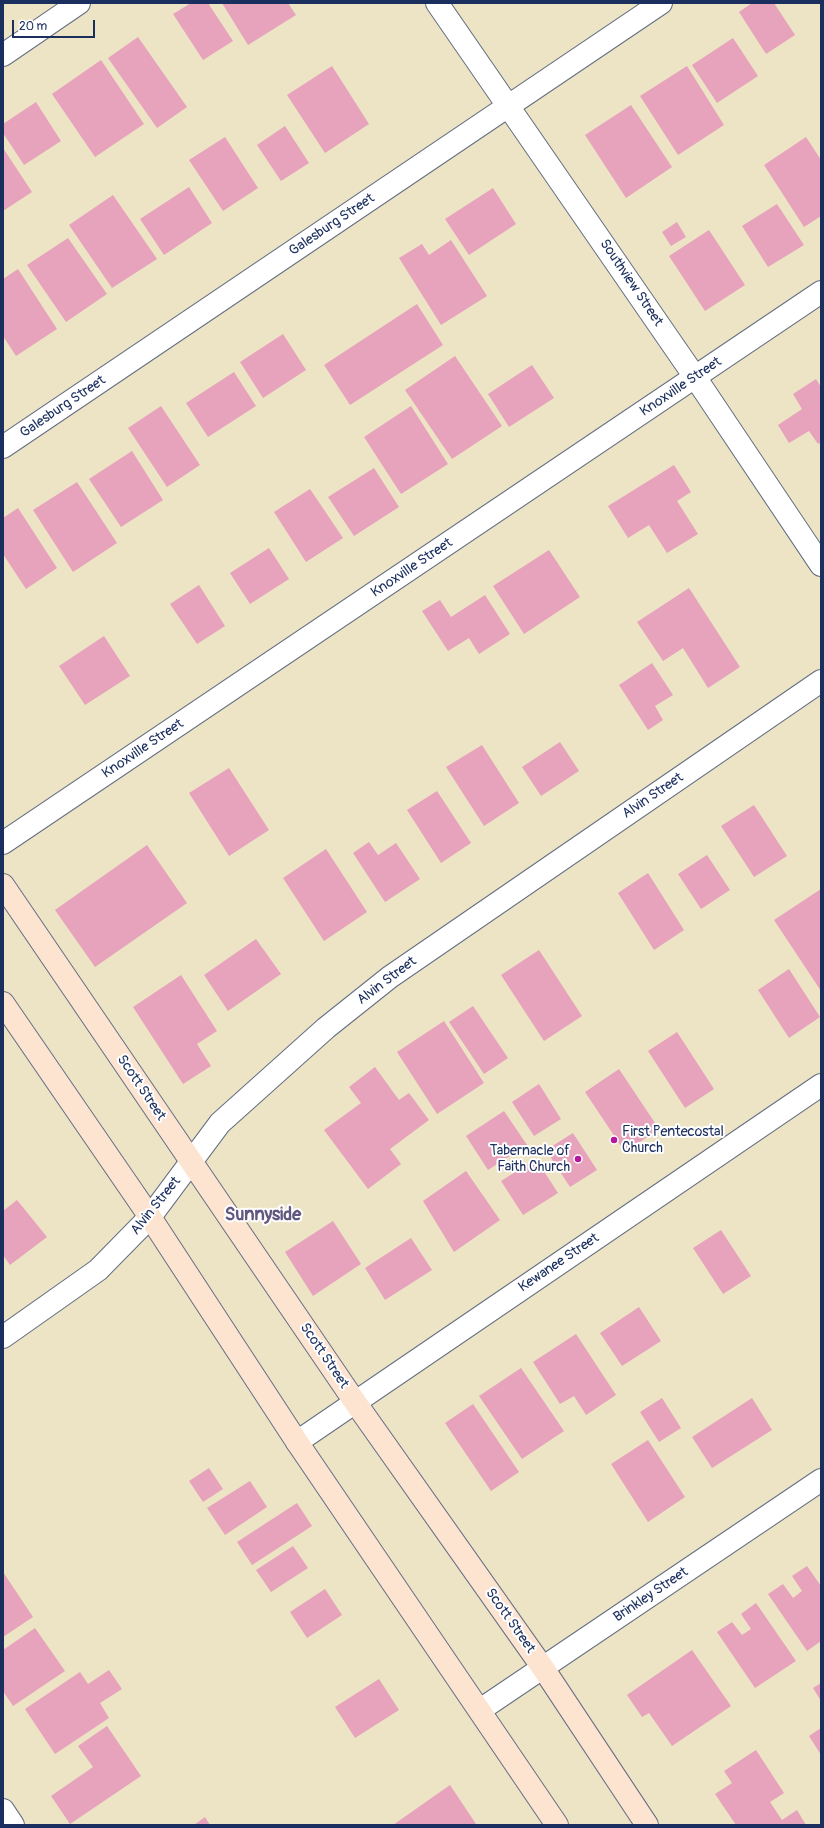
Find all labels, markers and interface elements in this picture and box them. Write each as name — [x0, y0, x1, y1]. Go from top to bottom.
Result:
scale bar — [14, 12, 97, 38]
text: 20 m — [19, 19, 47, 34]
street label: Galesburg Street — [286, 190, 378, 260]
street label: Southview Street — [596, 236, 666, 330]
street label: Knoxville Street — [637, 354, 725, 420]
street label: Galesburg Street — [17, 372, 109, 442]
street label: Knoxville Street — [368, 535, 456, 601]
street label: Knoxville Street — [99, 716, 187, 782]
street label: Alvin Street — [619, 769, 687, 823]
street label: Alvin Street — [354, 953, 420, 1009]
street label: Scott Street — [113, 1052, 169, 1124]
place label: First Pentecostal Church — [622, 1124, 724, 1156]
marker: First Pentecostal Church — [609, 1135, 619, 1145]
place label: Tabernacle of Faith Church — [490, 1143, 570, 1176]
marker: Tabernacle of Faith Church — [573, 1154, 583, 1164]
street label: Alvin Street — [127, 1174, 185, 1238]
district label: Sunnyside — [225, 1204, 301, 1226]
street label: Kewanee Street — [515, 1230, 603, 1296]
street label: Scott Street — [296, 1320, 352, 1392]
street label: Brinkley Street — [611, 1564, 691, 1626]
street label: Scott Street — [482, 1585, 538, 1657]

